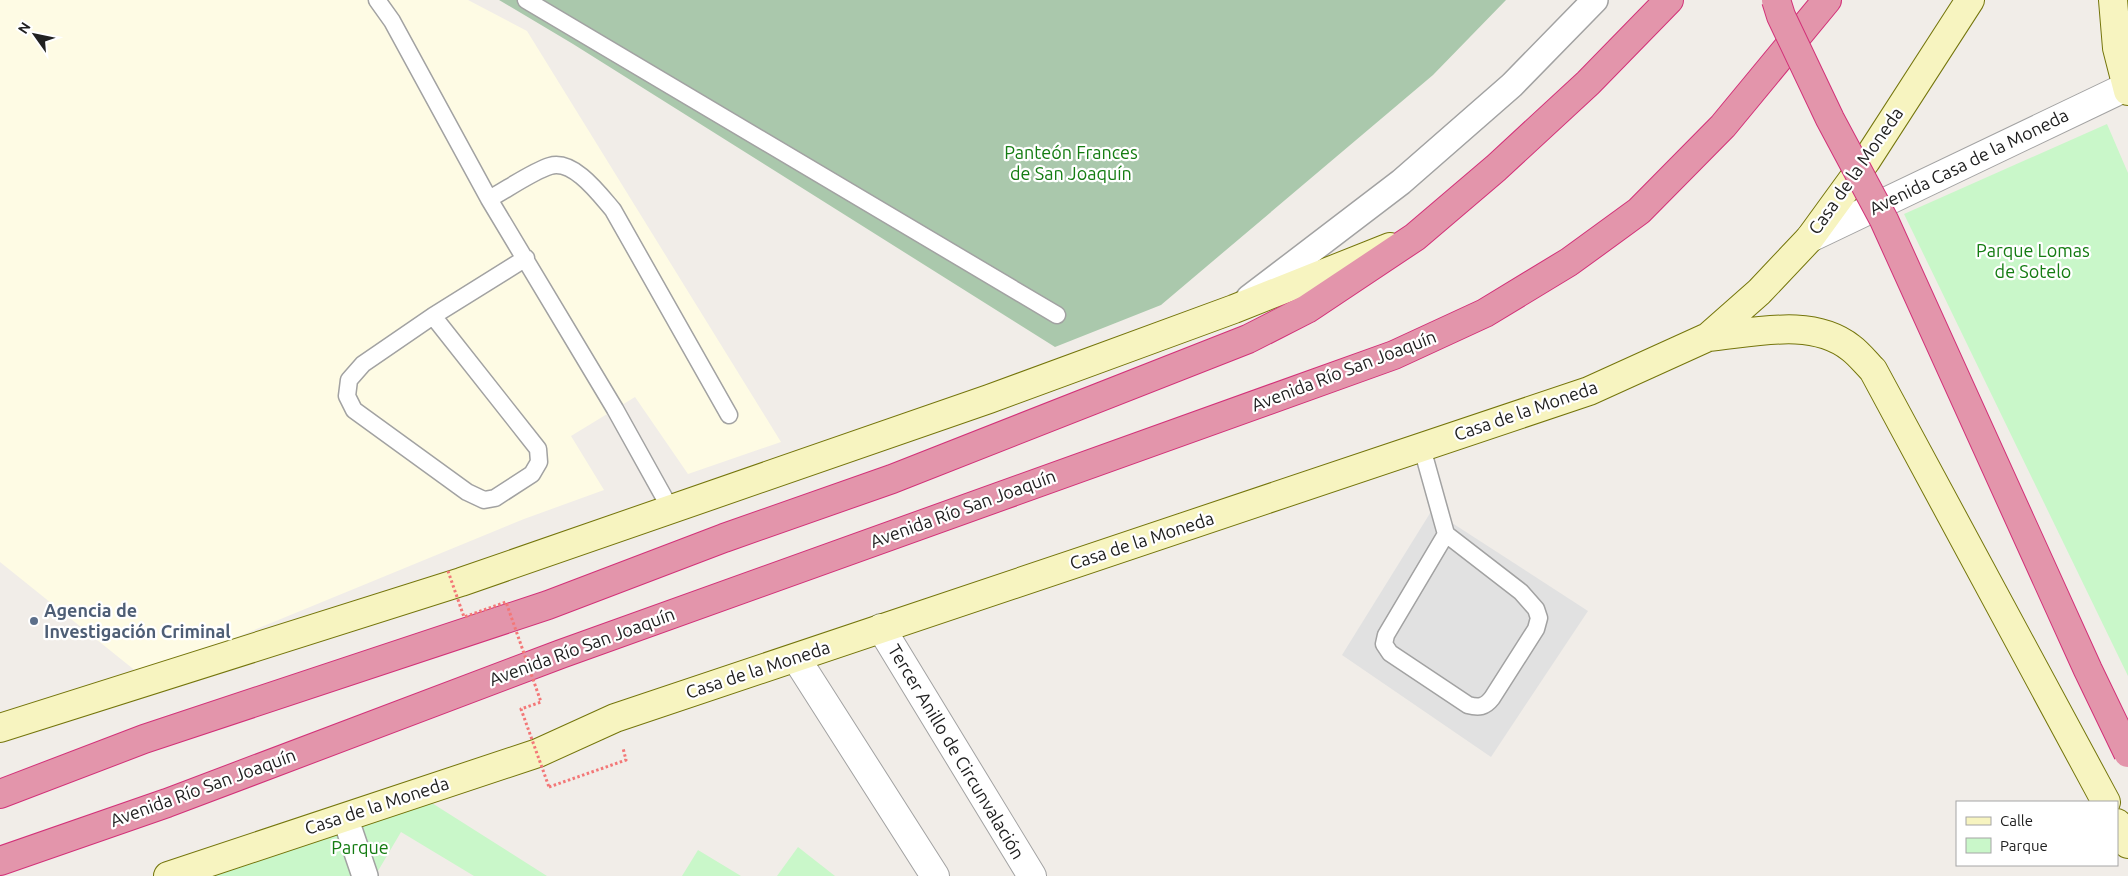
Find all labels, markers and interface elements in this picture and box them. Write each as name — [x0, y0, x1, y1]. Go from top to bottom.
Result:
north arrow — [10, 10, 60, 60]
text: N — [15, 19, 34, 37]
street label: Casa de la Moneda — [1804, 103, 1906, 238]
street label: Avenida Casa de la Moneda — [1866, 104, 2071, 218]
park label: Panteón Frances de San Joaquín — [1004, 142, 1138, 183]
park label: Parque Lomas de Sotelo — [1976, 240, 2090, 281]
street label: Avenida Río San Joaquín — [1248, 326, 1439, 415]
street label: Casa de la Moneda — [1451, 376, 1600, 444]
street label: Avenida Río San Joaquín — [867, 465, 1058, 551]
street label: Casa de la Moneda — [1067, 507, 1216, 573]
place label: Agencia de Investigación Criminal — [44, 600, 231, 641]
street label: Avenida Río San Joaquín — [486, 603, 677, 689]
marker: Agencia de Investigación Criminal — [28, 615, 40, 627]
street label: Casa de la Moneda — [683, 636, 832, 702]
street label: Tercer Anillo de Circunvalación — [885, 641, 1029, 862]
street label: Avenida Río San Joaquín — [107, 744, 298, 830]
street label: Casa de la Moneda — [302, 772, 451, 838]
legend — [1956, 801, 2118, 866]
text: Calle — [2000, 812, 2033, 829]
park label: Parque — [331, 837, 389, 857]
text: Parque — [2000, 837, 2048, 854]

